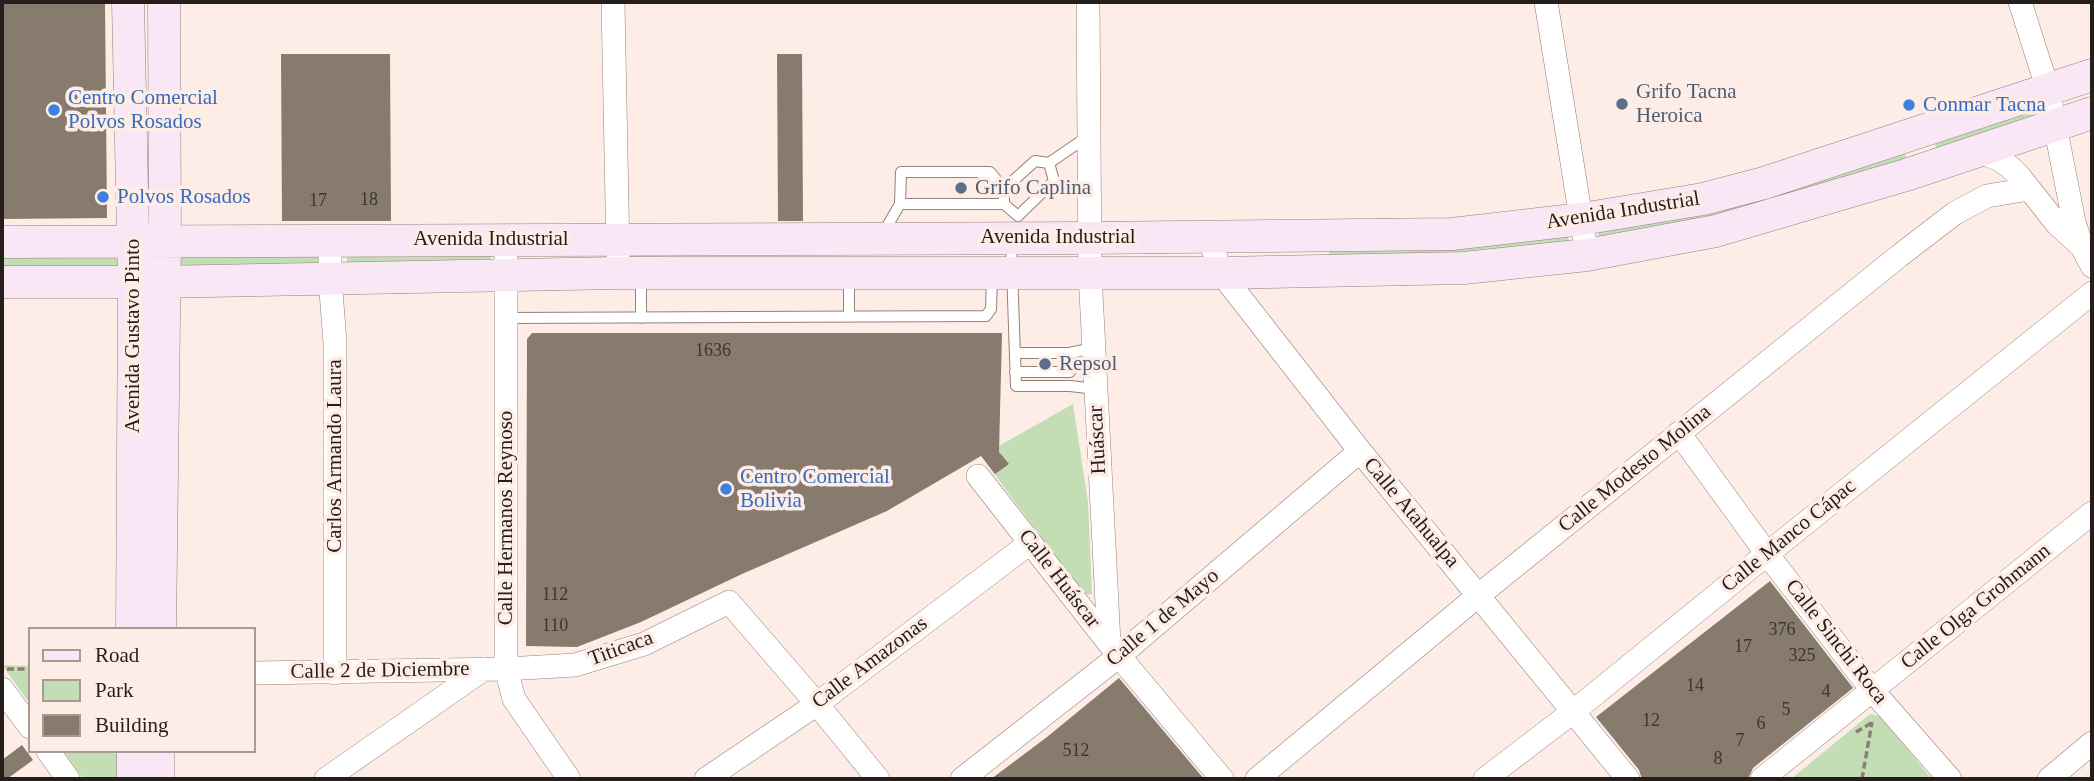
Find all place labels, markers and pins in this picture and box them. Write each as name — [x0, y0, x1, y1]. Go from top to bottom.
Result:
place label: Grifo Tacna Heroica — [1636, 79, 1737, 129]
place label: Centro Comercial Polvos Rosados — [68, 85, 218, 135]
place label: Conmar Tacna — [1923, 92, 2046, 118]
marker: Grifo Tacna Heroica — [1614, 96, 1630, 112]
marker: Conmar Tacna — [1901, 97, 1917, 113]
marker: Centro Comercial Polvos Rosados — [46, 102, 62, 118]
place label: Grifo Caplina — [975, 175, 1091, 201]
marker: Grifo Caplina — [953, 180, 969, 196]
place label: Polvos Rosados — [117, 184, 251, 210]
marker: Polvos Rosados — [95, 189, 111, 205]
place label: Repsol — [1059, 351, 1117, 377]
marker: Repsol — [1037, 356, 1053, 372]
place label: Centro Comercial Bolivia — [740, 464, 890, 514]
marker: Centro Comercial Bolivia — [718, 481, 734, 497]

